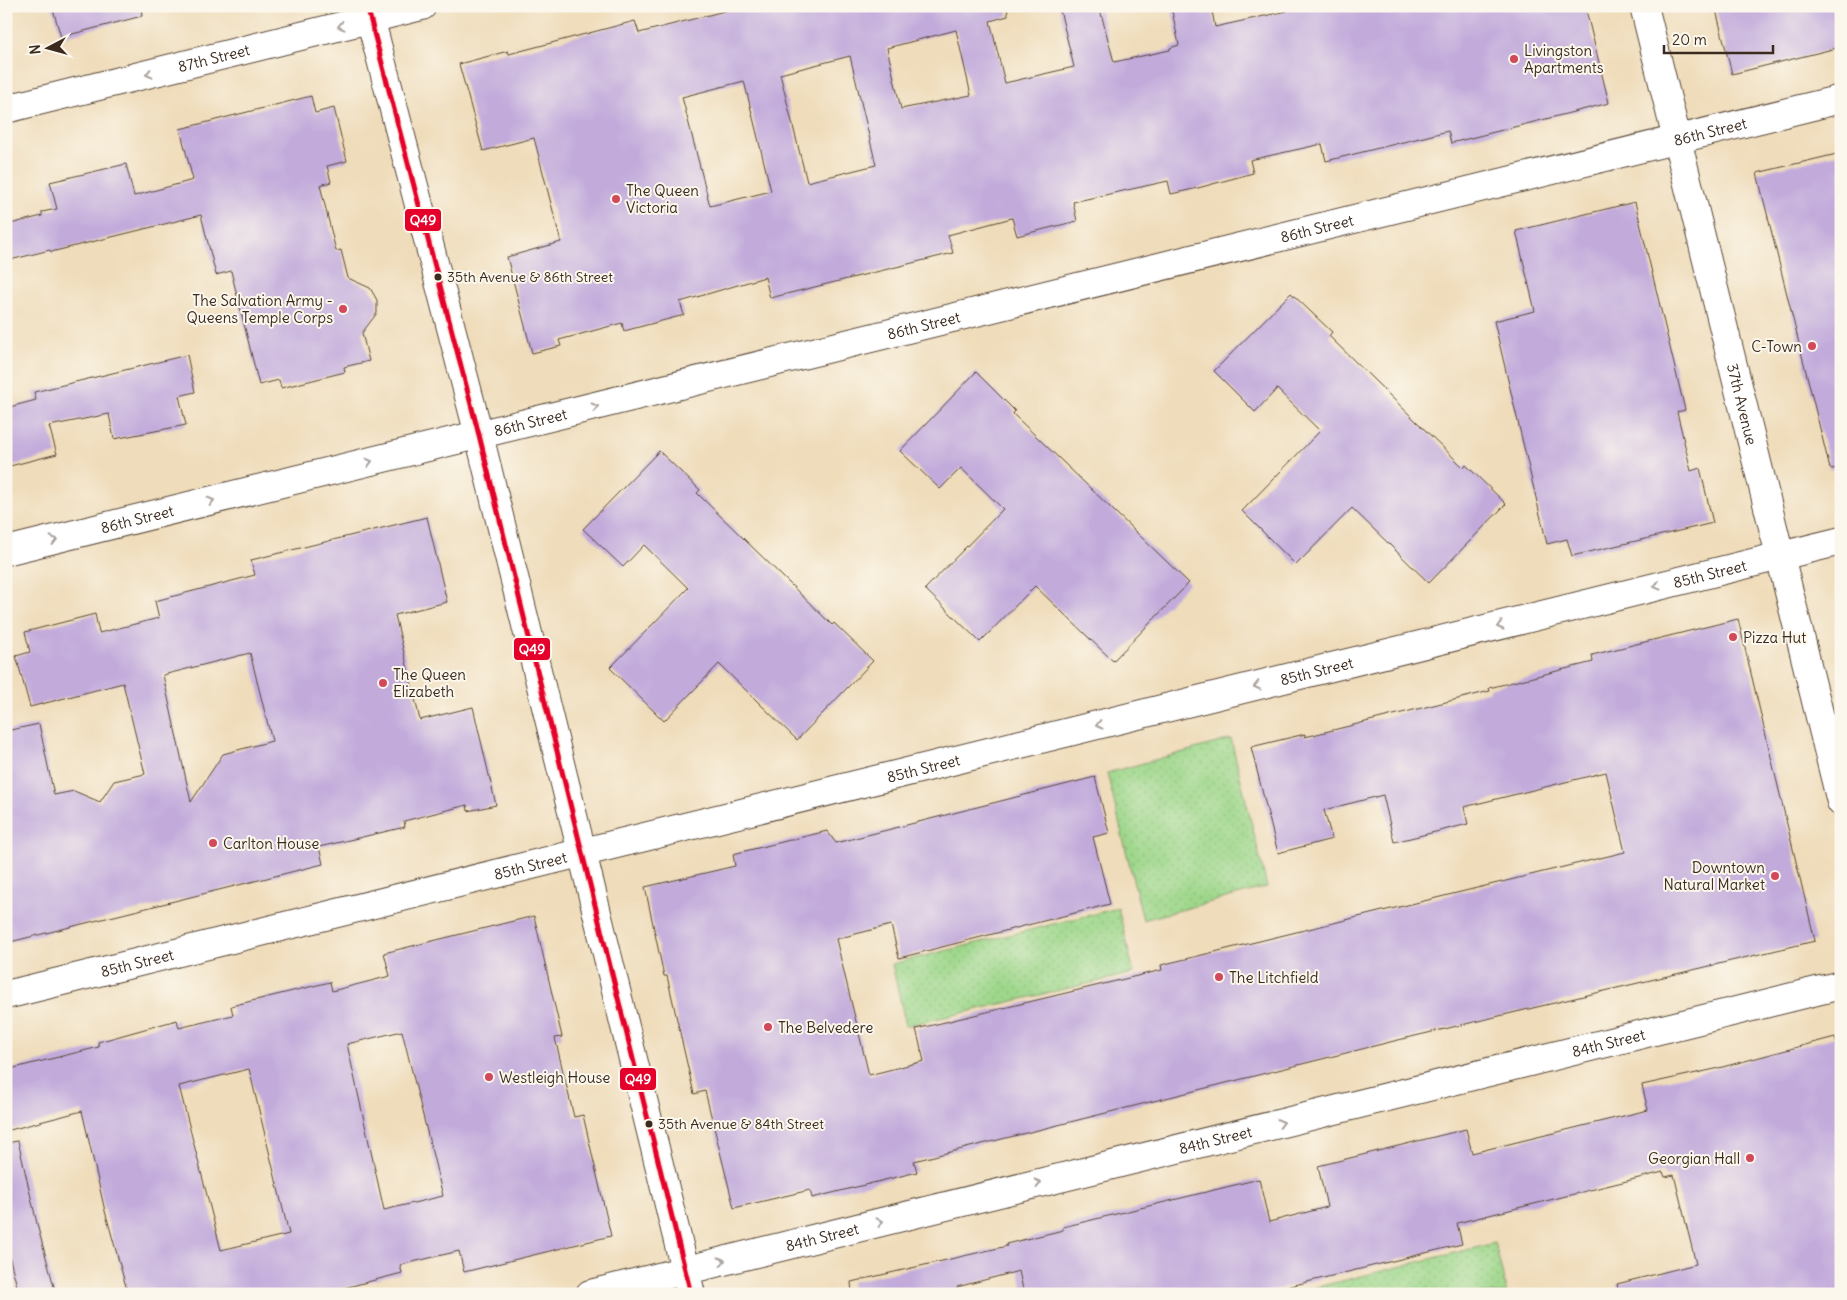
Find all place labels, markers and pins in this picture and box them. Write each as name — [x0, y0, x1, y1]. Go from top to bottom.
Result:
place label: Livingston Apartments — [1524, 41, 1604, 77]
marker: Livingston Apartments — [1508, 53, 1520, 65]
place label: The Queen Victoria — [626, 181, 699, 217]
marker: The Queen Victoria — [610, 193, 622, 205]
place label: 35th Avenue & 86th Street — [447, 268, 613, 286]
marker: 35th Avenue & 86th Street — [433, 272, 443, 282]
place label: The Salvation Army - Queens Temple Corps — [187, 291, 333, 327]
marker: The Salvation Army - Queens Temple Corps — [337, 303, 349, 315]
place label: C-Town — [1751, 337, 1802, 356]
marker: C-Town — [1806, 340, 1818, 352]
place label: Pizza Hut — [1743, 628, 1806, 647]
marker: Pizza Hut — [1727, 631, 1739, 643]
place label: The Queen Elizabeth — [393, 665, 466, 701]
marker: The Queen Elizabeth — [377, 677, 389, 689]
place label: Carlton House — [223, 834, 319, 853]
marker: Carlton House — [207, 837, 219, 849]
place label: Downtown Natural Market — [1664, 858, 1765, 894]
marker: Downtown Natural Market — [1769, 870, 1781, 882]
place label: The Litchfield — [1229, 968, 1319, 987]
marker: The Litchfield — [1213, 971, 1225, 983]
place label: The Belvedere — [778, 1018, 873, 1037]
marker: The Belvedere — [762, 1021, 774, 1033]
place label: Westleigh House — [499, 1068, 610, 1087]
marker: Westleigh House — [483, 1071, 495, 1083]
place label: 35th Avenue & 84th Street — [658, 1115, 824, 1133]
marker: 35th Avenue & 84th Street — [644, 1119, 654, 1129]
place label: Georgian Hall — [1648, 1149, 1740, 1168]
marker: Georgian Hall — [1744, 1152, 1756, 1164]

